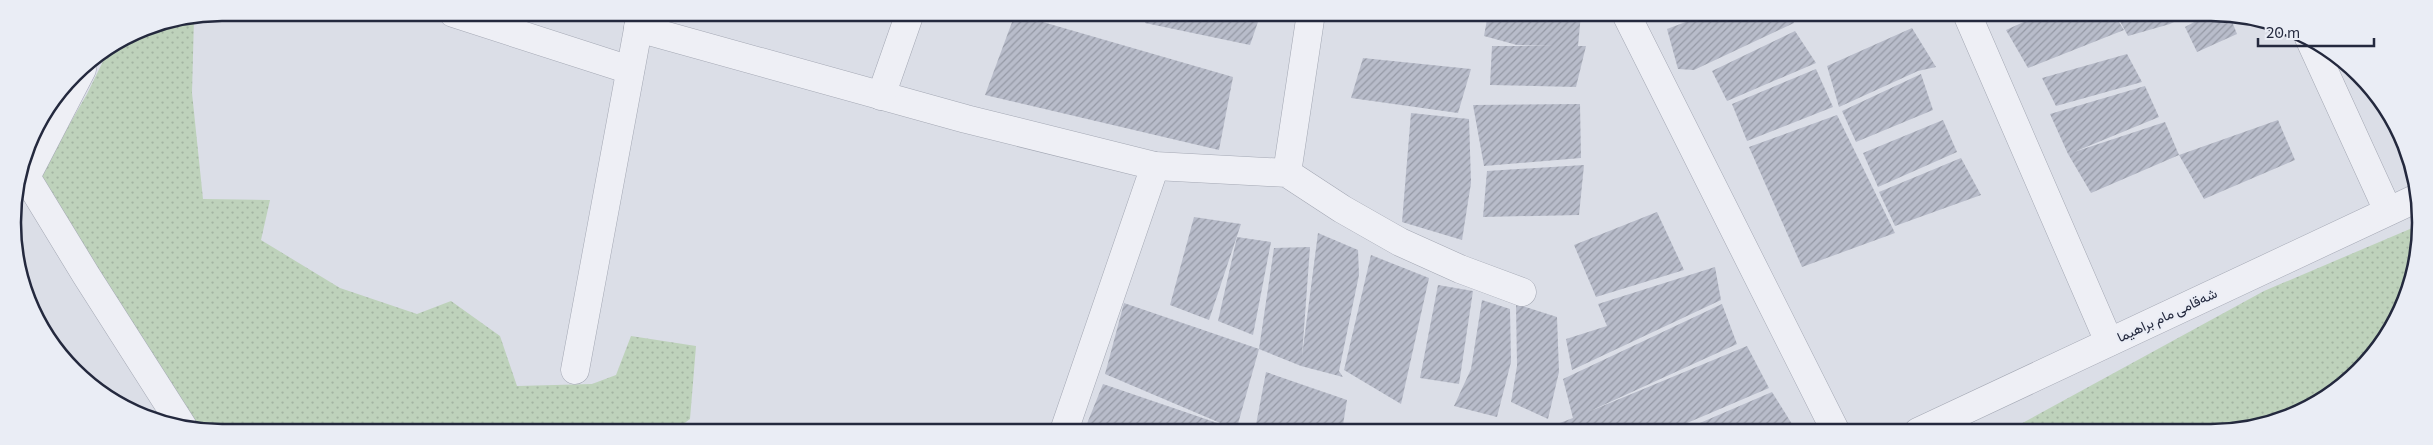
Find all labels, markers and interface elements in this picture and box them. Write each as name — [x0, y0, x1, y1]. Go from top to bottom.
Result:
scale bar — [2258, 15, 2374, 47]
text: 20 m — [2266, 23, 2300, 41]
street label: شەقامی مام براهیما — [2114, 284, 2220, 346]

